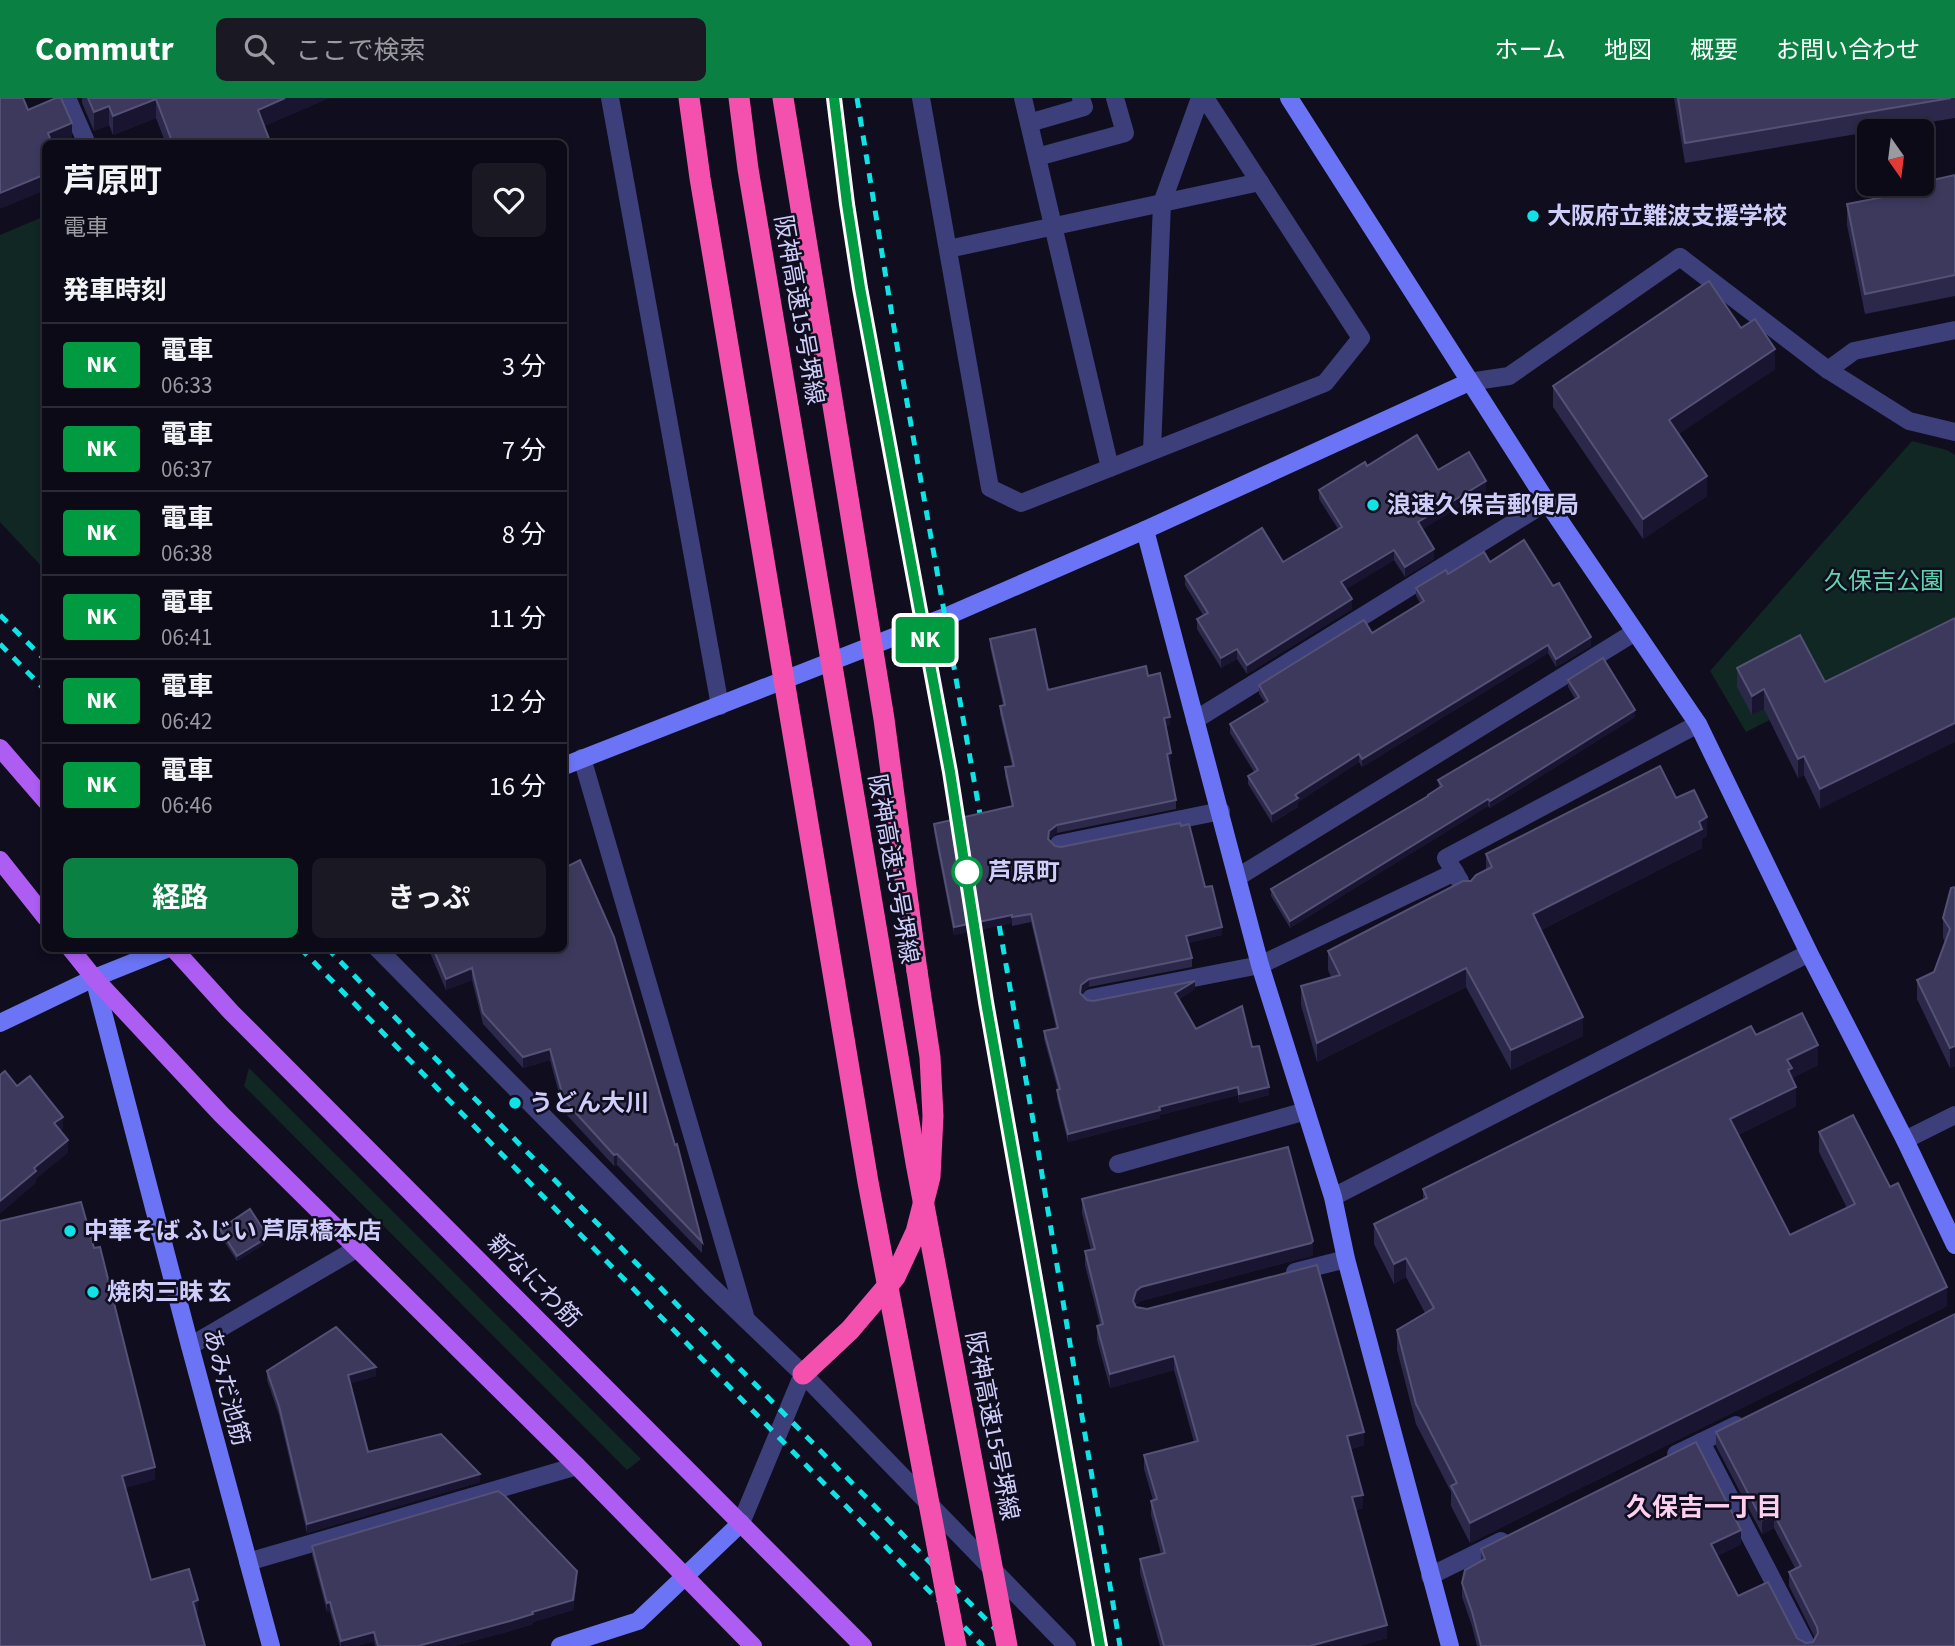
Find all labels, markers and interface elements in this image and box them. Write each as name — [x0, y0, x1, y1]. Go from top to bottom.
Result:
search box — [216, 18, 706, 81]
text: Commutr — [35, 26, 174, 73]
icon: search — [240, 30, 278, 68]
text: ここで検索 — [296, 32, 426, 69]
text: ホーム — [1495, 33, 1566, 68]
text: 地図 — [1604, 33, 1652, 68]
text: 概要 — [1690, 33, 1738, 68]
text: お問い合わせ — [1776, 33, 1920, 68]
north arrow — [1857, 119, 1934, 196]
map controls — [1857, 119, 1934, 196]
text: 芦原町 — [63, 158, 162, 205]
button: heart — [472, 163, 546, 237]
place label: 大阪府立難波支援学校 — [1547, 199, 1787, 234]
marker: 大阪府立難波支援学校 — [1525, 208, 1541, 224]
text: 電車 — [63, 211, 109, 244]
street label: 阪神高速15号堺線 — [765, 212, 833, 408]
text: 発車時刻 — [63, 272, 167, 309]
text: 電車 — [161, 332, 213, 369]
text: NK — [86, 347, 117, 382]
text: 3 分 — [502, 348, 546, 385]
text: 06:33 — [161, 369, 212, 402]
text: 電車 — [161, 416, 213, 453]
text: NK — [86, 431, 117, 466]
text: 7 分 — [502, 432, 546, 469]
text: 06:37 — [161, 453, 212, 486]
place label: 浪速久保吉郵便局 — [1387, 488, 1579, 523]
marker: 浪速久保吉郵便局 — [1365, 497, 1381, 513]
text: 電車 — [161, 500, 213, 537]
text: NK — [86, 515, 117, 550]
text: 8 分 — [502, 516, 546, 553]
text: 06:38 — [161, 537, 212, 570]
park label: 久保吉公園 — [1824, 564, 1944, 599]
text: 電車 — [161, 584, 213, 621]
text: NK — [86, 599, 117, 634]
text: 11 分 — [489, 600, 546, 637]
line badge: NK — [894, 617, 956, 663]
text: 06:41 — [161, 621, 212, 654]
text: NK — [910, 622, 940, 657]
text: 電車 — [161, 668, 213, 705]
text: NK — [86, 683, 117, 718]
text: 12 分 — [489, 684, 546, 721]
text: 06:42 — [161, 705, 212, 738]
text: 電車 — [161, 752, 213, 789]
text: NK — [86, 767, 117, 802]
text: 16 分 — [489, 768, 546, 805]
street label: 阪神高速15号堺線 — [859, 771, 927, 967]
text: 06:46 — [161, 789, 212, 822]
place label: 芦原町 — [988, 855, 1060, 890]
marker: 芦原町 — [952, 857, 982, 887]
button: 経路 — [63, 858, 298, 938]
button: きっぷ — [312, 858, 546, 938]
place label: うどん大川 — [529, 1086, 649, 1121]
marker: うどん大川 — [507, 1095, 523, 1111]
place label: 中華そば ふじい 芦原橋本店 — [84, 1214, 382, 1249]
marker: 中華そば ふじい 芦原橋本店 — [62, 1223, 78, 1239]
street label: 新なにわ筋 — [479, 1226, 589, 1336]
place label: 焼肉三昧 玄 — [107, 1275, 232, 1310]
marker: 焼肉三昧 玄 — [85, 1284, 101, 1300]
street label: あみだ池筋 — [194, 1325, 258, 1449]
street label: 阪神高速15号堺線 — [957, 1328, 1027, 1524]
district label: 久保吉一丁目 — [1626, 1489, 1782, 1526]

